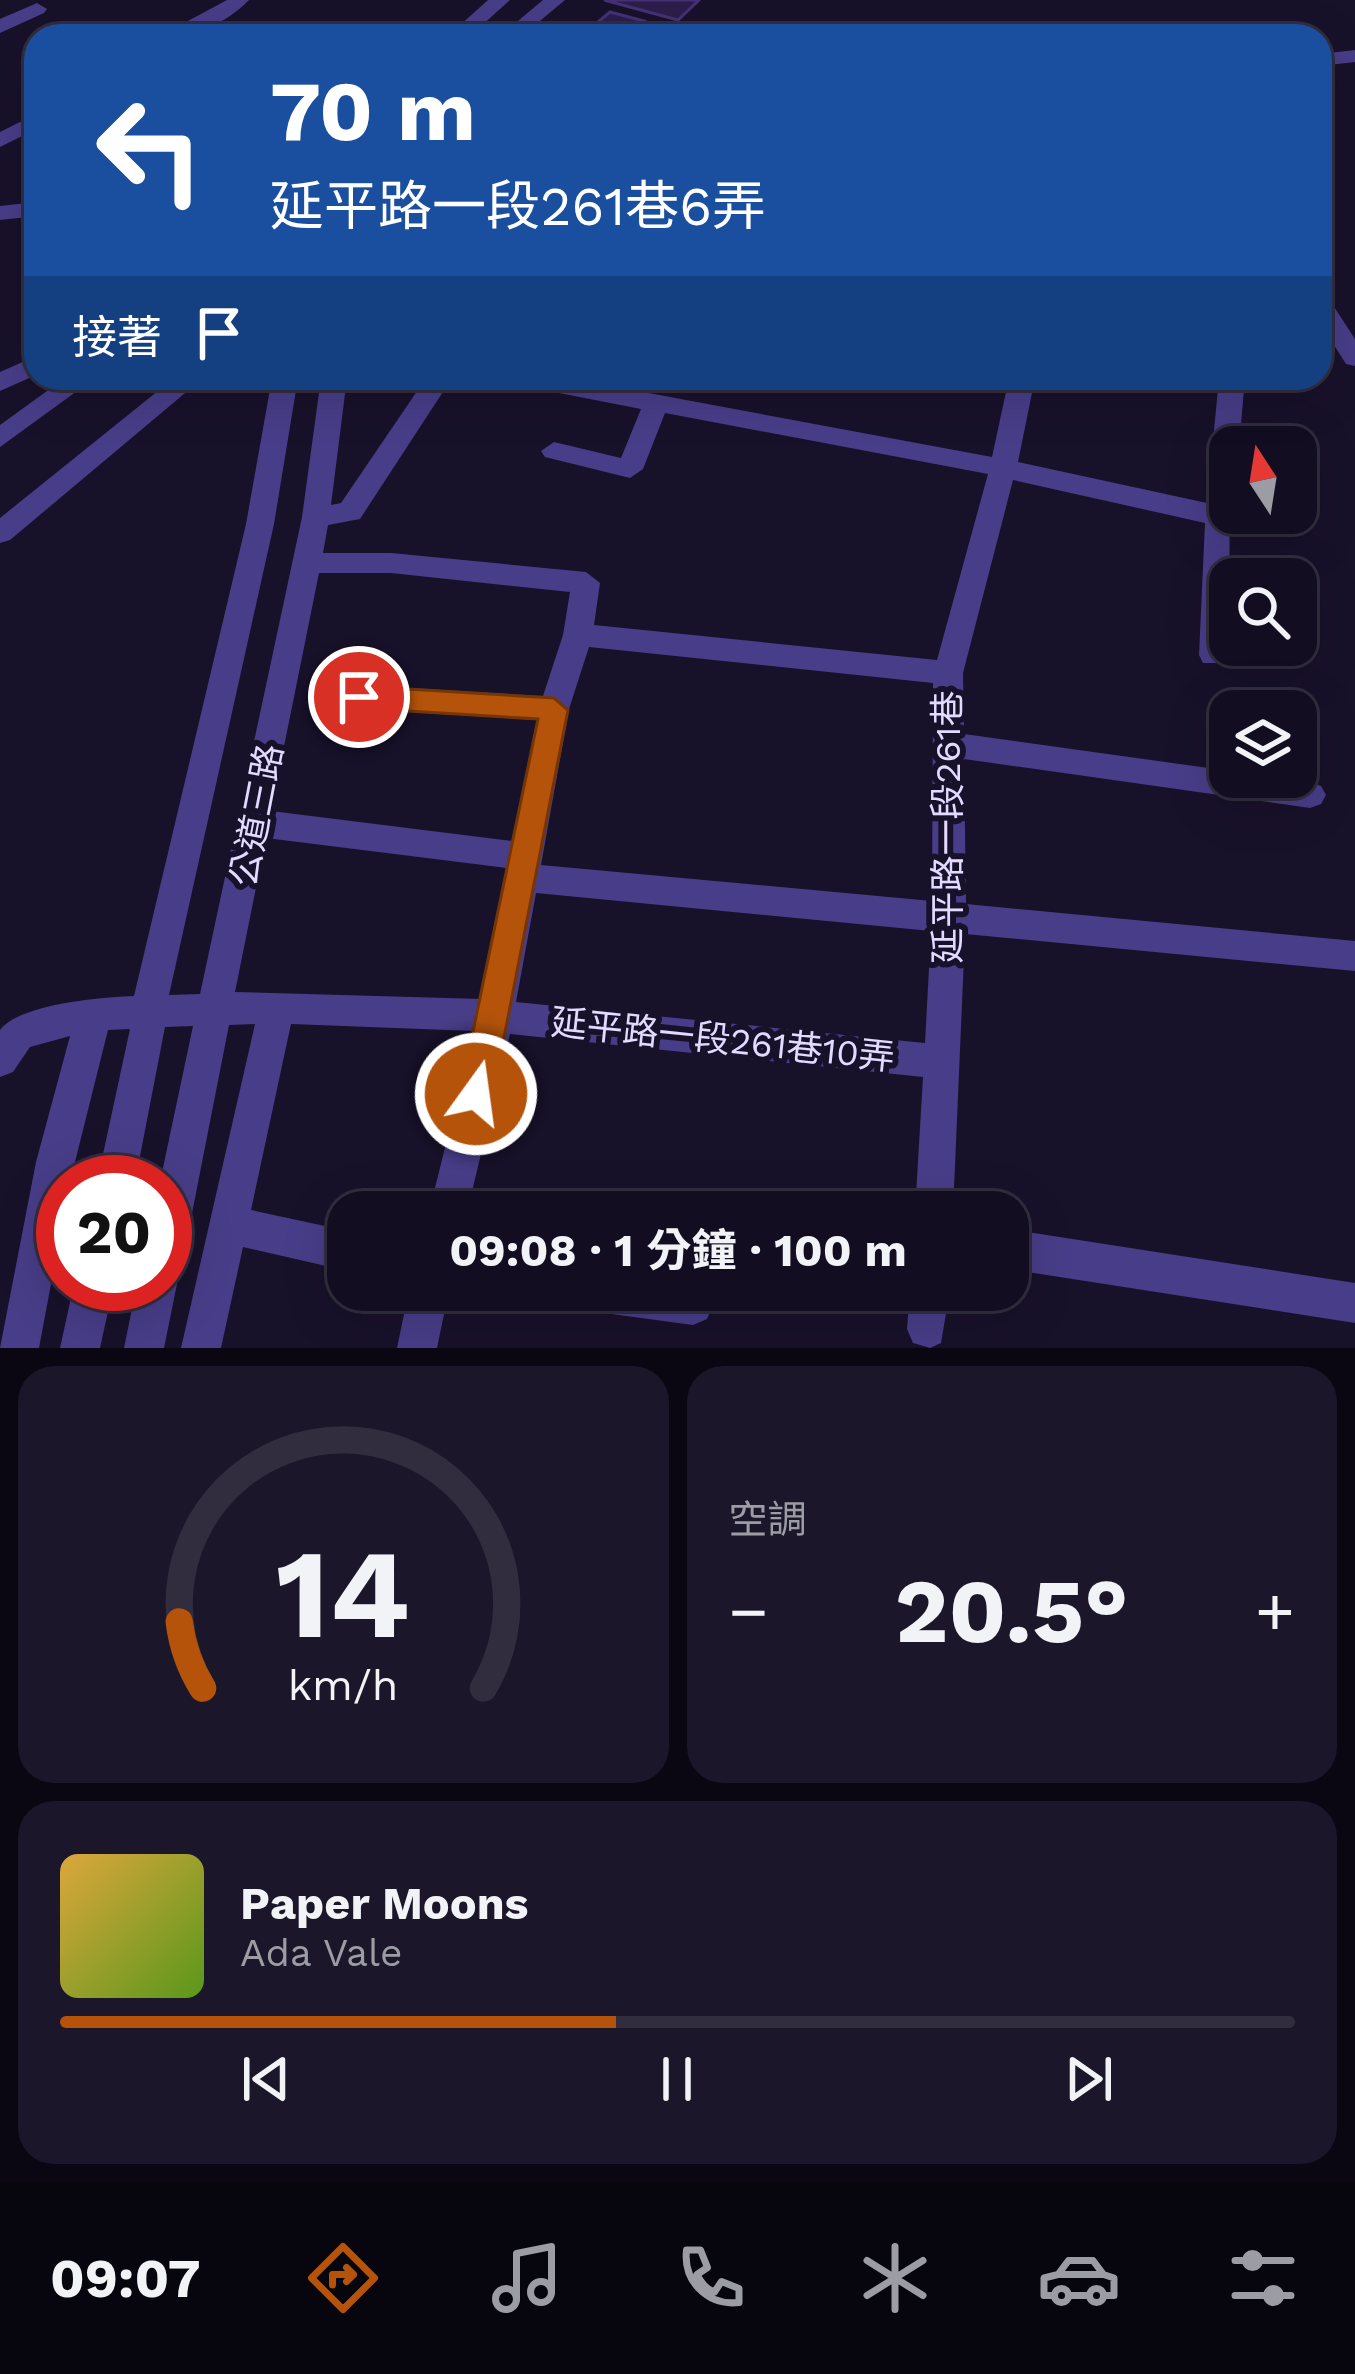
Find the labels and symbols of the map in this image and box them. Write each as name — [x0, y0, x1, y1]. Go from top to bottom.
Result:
north arrow — [1209, 426, 1317, 534]
pin — [308, 646, 410, 748]
street label: 延平路一段261巷 — [927, 691, 969, 963]
street label: 公道三路 — [223, 740, 291, 890]
street label: 延平路一段261巷10弄 — [549, 1001, 897, 1079]
position arrow — [413, 1031, 539, 1157]
speed limit sign: 20 — [36, 1155, 192, 1311]

